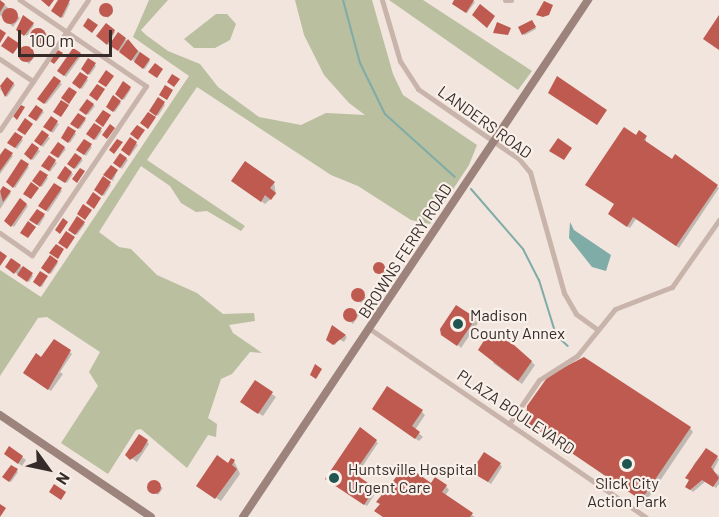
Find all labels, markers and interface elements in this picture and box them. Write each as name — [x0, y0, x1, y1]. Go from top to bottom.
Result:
scale bar — [21, 18, 116, 56]
text: 100 m — [29, 29, 74, 51]
street label: LANDERS ROAD — [434, 82, 536, 162]
street label: BROWNS FERRY ROAD — [354, 180, 456, 322]
place label: Madison County Annex — [470, 305, 565, 343]
marker: Madison County Annex — [451, 317, 465, 331]
street label: PLAZA BOULEVARD — [454, 366, 578, 458]
north arrow — [18, 439, 78, 499]
marker: Slick City Action Park — [620, 457, 634, 471]
place label: Huntsville Hospital Urgent Care — [348, 459, 477, 497]
text: N — [53, 469, 74, 489]
marker: Huntsville Hospital Urgent Care — [325, 469, 343, 487]
place label: Slick City Action Park — [587, 473, 667, 511]

